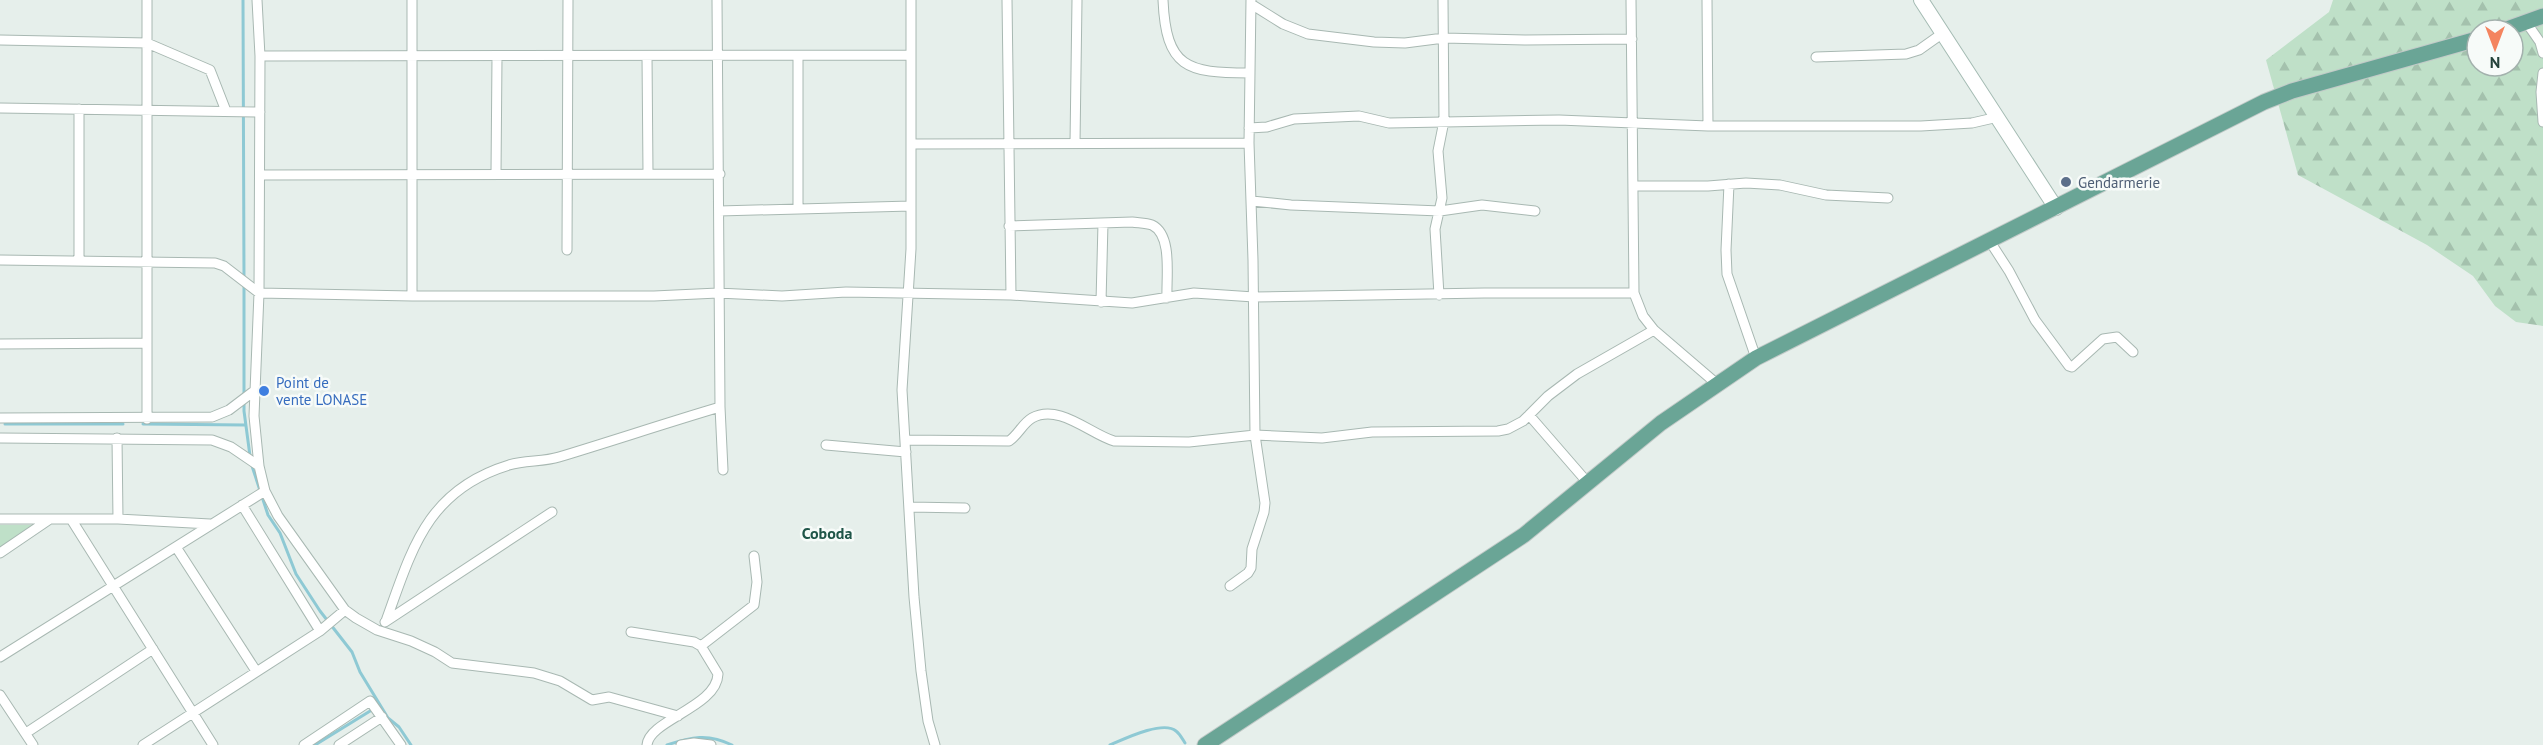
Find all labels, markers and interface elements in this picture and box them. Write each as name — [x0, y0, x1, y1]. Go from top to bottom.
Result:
north arrow — [2465, 18, 2525, 78]
text: N — [2490, 53, 2500, 73]
place label: Gendarmerie — [2078, 173, 2160, 192]
marker: Gendarmerie — [2059, 175, 2073, 189]
place label: Point de vente LONASE — [276, 373, 367, 409]
marker: Point de vente LONASE — [257, 384, 271, 398]
district label: Coboda — [802, 523, 852, 543]

